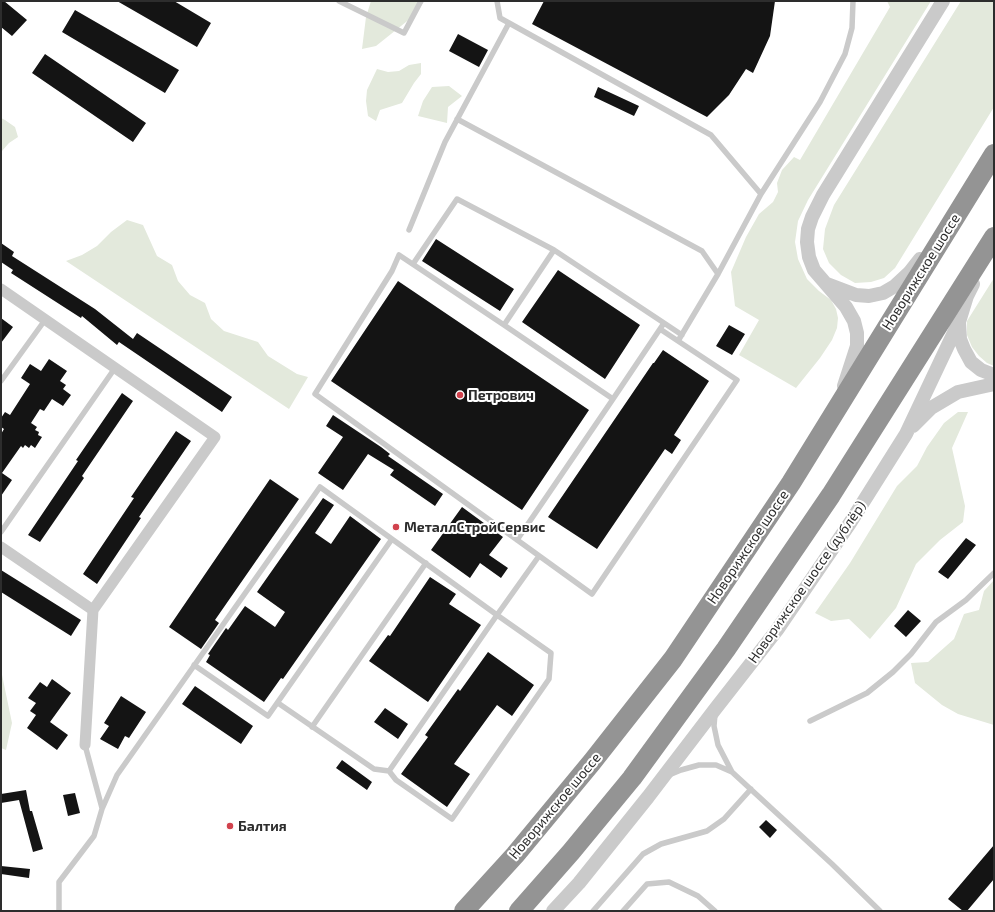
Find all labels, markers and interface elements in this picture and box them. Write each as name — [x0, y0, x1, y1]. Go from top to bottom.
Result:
street label: Новорижское шоссе — [878, 211, 964, 333]
place label: Петрович — [468, 387, 534, 403]
marker: Петрович — [455, 390, 465, 400]
street label: Новорижское шоссе — [704, 487, 792, 607]
street label: Новорижское шоссе (дублёр) — [744, 498, 870, 666]
place label: МеталлСтройСервис — [404, 519, 545, 535]
marker: МеталлСтройСервис — [391, 522, 401, 532]
street label: Новорижское шоссе — [506, 749, 604, 863]
place label: Балтия — [238, 818, 287, 834]
marker: Балтия — [225, 821, 235, 831]

